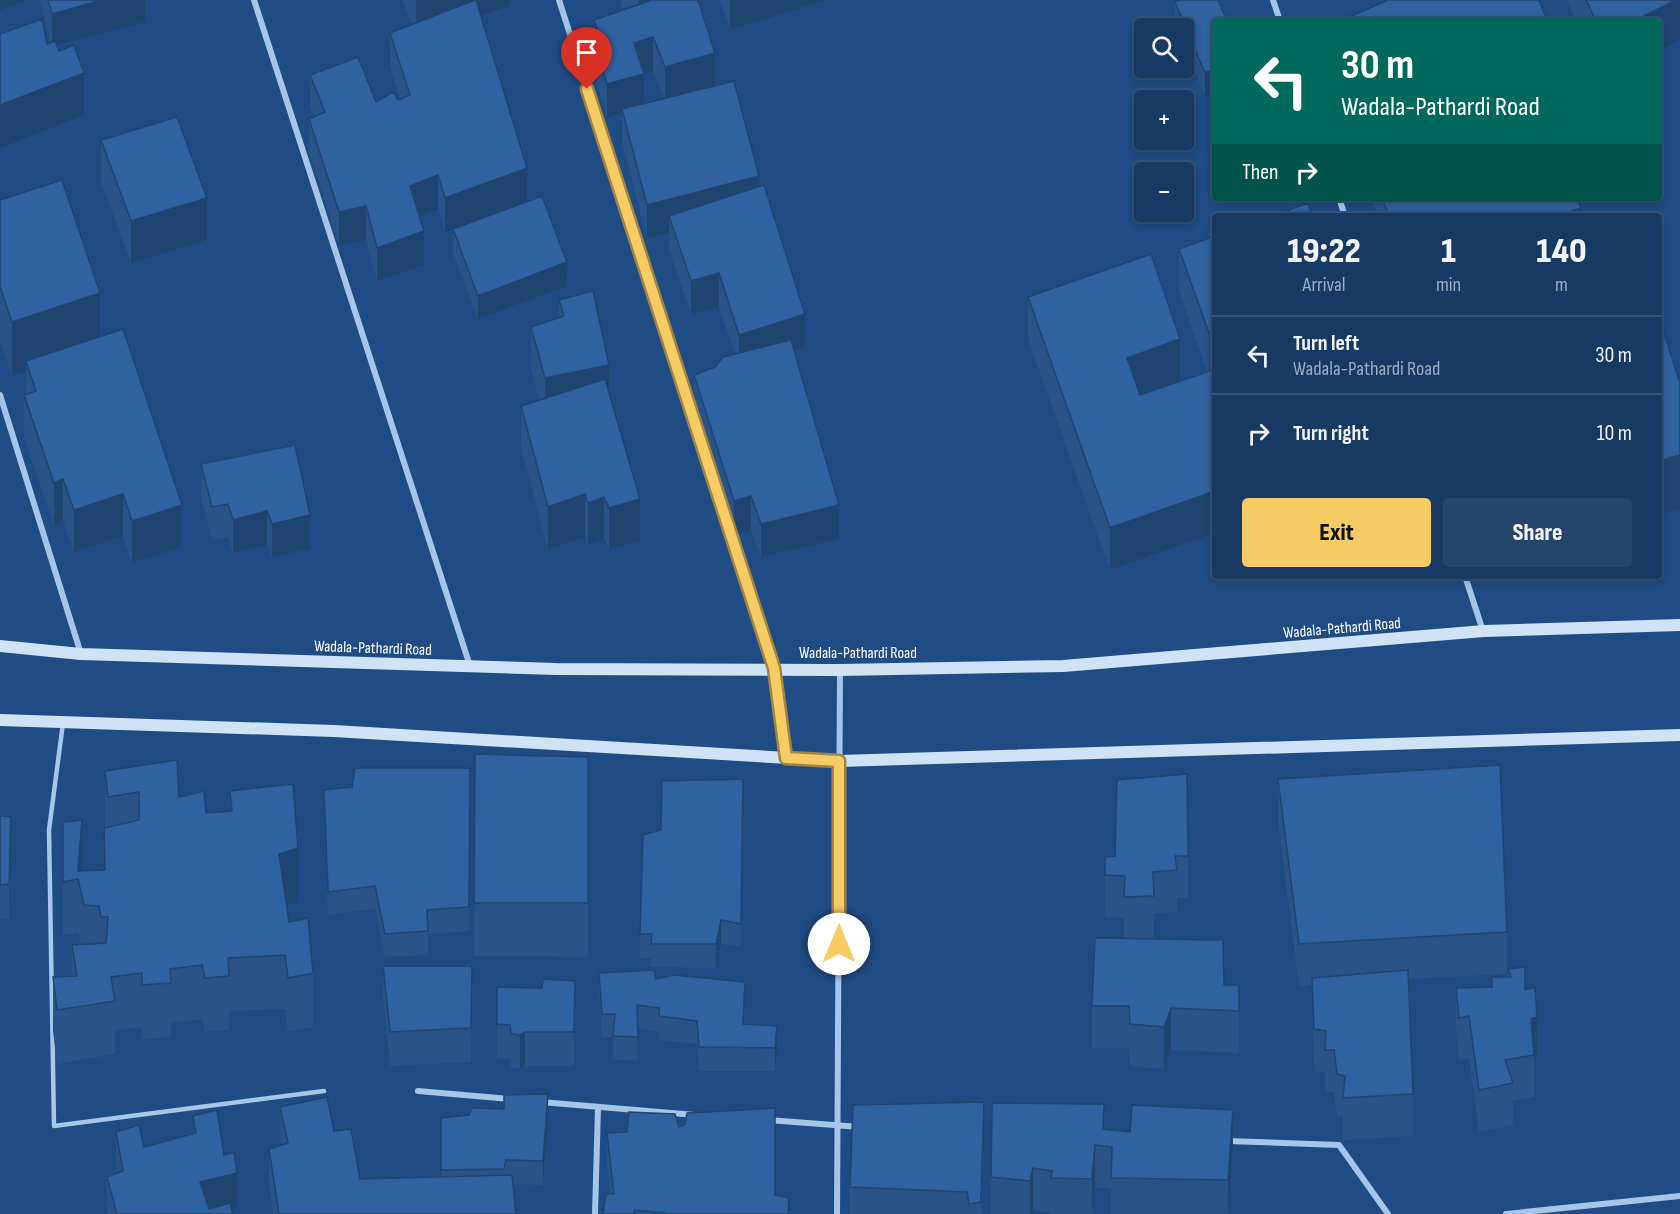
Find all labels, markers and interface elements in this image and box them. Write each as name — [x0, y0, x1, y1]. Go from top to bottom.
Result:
map controls — [1134, 18, 1194, 222]
button: search — [1134, 18, 1194, 78]
pin — [561, 27, 612, 89]
icon: arrive — [570, 36, 603, 69]
text: 30 m — [1341, 40, 1414, 91]
icon: left — [1242, 42, 1320, 120]
button: + — [1134, 90, 1194, 150]
text: Wadala-Pathardi Road — [1341, 91, 1540, 123]
icon: right — [1290, 156, 1323, 189]
text: Then — [1242, 159, 1278, 186]
button: − — [1134, 162, 1194, 222]
text: 19:22 — [1287, 230, 1361, 273]
text: 1 — [1441, 230, 1456, 273]
text: 140 — [1536, 230, 1587, 273]
text: Arrival — [1302, 273, 1345, 297]
text: min — [1436, 273, 1461, 297]
text: m — [1555, 273, 1568, 297]
text: Turn left — [1293, 330, 1359, 357]
icon: left — [1242, 339, 1275, 372]
text: 30 m — [1595, 342, 1632, 369]
text: Wadala-Pathardi Road — [1293, 357, 1440, 381]
icon: right — [1242, 417, 1275, 450]
text: Turn right — [1293, 420, 1369, 447]
text: 10 m — [1597, 420, 1632, 447]
button: Exit — [1242, 498, 1431, 567]
button: Share — [1443, 498, 1632, 567]
street label: Wadala-Pathardi Road — [1283, 614, 1402, 643]
street label: Wadala-Pathardi Road — [314, 637, 432, 660]
street label: Wadala-Pathardi Road — [799, 644, 917, 663]
position arrow — [807, 912, 871, 976]

